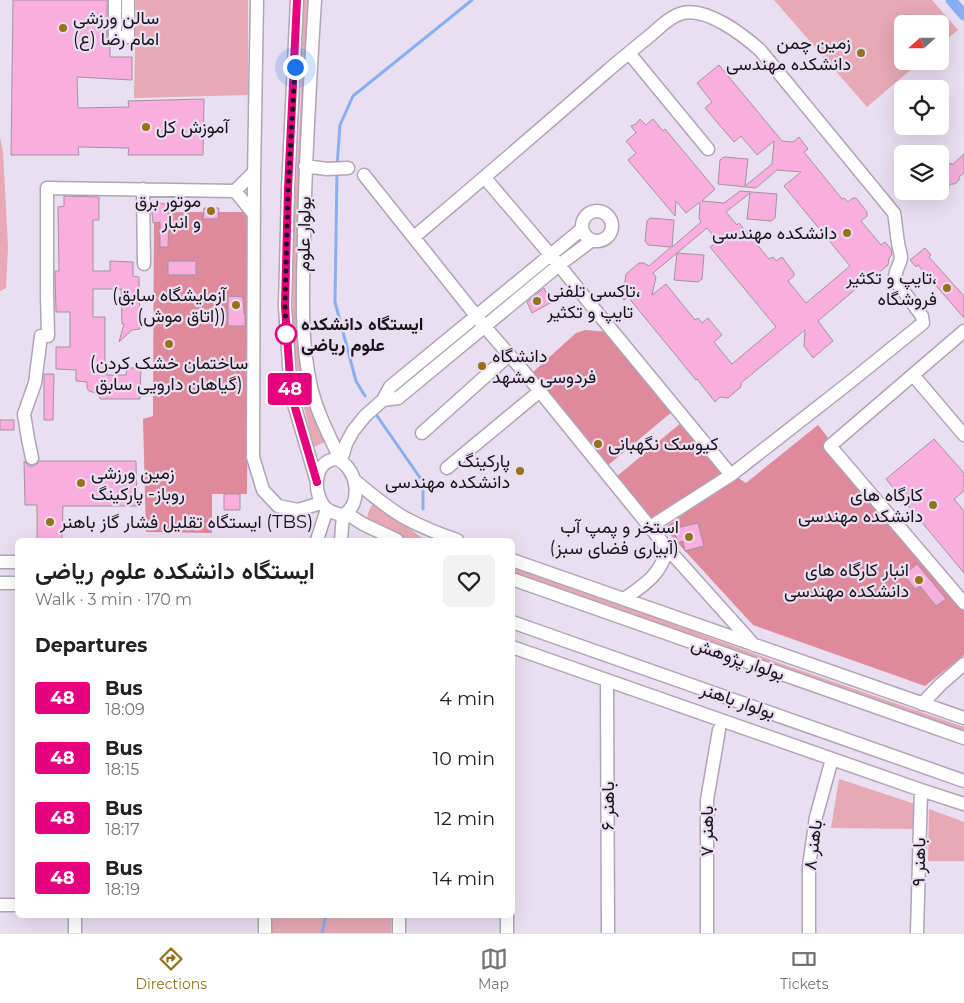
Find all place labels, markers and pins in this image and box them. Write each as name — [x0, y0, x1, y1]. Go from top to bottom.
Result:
place label: سالن ورزشی امام رضا (ع) — [73, 7, 159, 51]
marker: سالن ورزشی امام رضا (ع) — [57, 22, 69, 34]
place label: زمین چمن دانشکده مهندسی — [726, 32, 851, 75]
marker: زمین چمن دانشکده مهندسی — [855, 47, 867, 59]
place label: آموزش کل — [156, 116, 230, 138]
marker: آموزش کل — [140, 121, 152, 133]
place label: موتور برق و انبار — [135, 190, 201, 233]
marker: موتور برق و انبار — [205, 205, 217, 217]
place label: دانشکده مهندسی — [712, 222, 837, 244]
marker: دانشکده مهندسی — [841, 227, 853, 239]
place label: تایپ و تکثیر، فروشگاه — [845, 267, 937, 310]
place label: تاکسی تلفنی، تایپ و تکثیر — [546, 280, 641, 324]
marker: تایپ و تکثیر، فروشگاه — [941, 282, 953, 294]
place label: (آزمایشگاه سابق (اتاق موش)) — [112, 284, 228, 327]
marker: تاکسی تلفنی، تایپ و تکثیر — [531, 295, 543, 307]
marker: (آزمایشگاه سابق (اتاق موش)) — [230, 299, 242, 311]
place label: ایستگاه دانشکده علوم ریاضی — [301, 313, 423, 357]
marker: ایستگاه دانشکده علوم ریاضی — [275, 323, 297, 345]
marker: (ساختمان خشک کردن گیاهان دارویی سابق) — [163, 338, 175, 350]
place label: دانشگاه فردوسی مشهد — [492, 345, 596, 388]
place label: (ساختمان خشک کردن گیاهان دارویی سابق) — [90, 352, 248, 395]
marker: دانشگاه فردوسی مشهد — [476, 360, 488, 372]
place label: کیوسک نگهبانی — [608, 433, 718, 455]
marker: کیوسک نگهبانی — [592, 438, 604, 450]
place label: پارکینگ دانشکده مهندسی — [385, 450, 510, 493]
place label: زمین ورزشی روباز- پارکینگ — [91, 462, 185, 506]
marker: پارکینگ دانشکده مهندسی — [514, 465, 526, 477]
marker: زمین ورزشی روباز- پارکینگ — [75, 477, 87, 489]
place label: کارگاه های دانشکده مهندسی — [798, 484, 923, 527]
marker: کارگاه های دانشکده مهندسی — [927, 499, 939, 511]
place label: ایستگاه تقلیل فشار گاز باهنر (TBS) — [59, 511, 313, 533]
marker: ایستگاه تقلیل فشار گاز باهنر (TBS) — [44, 516, 56, 528]
place label: استخر و پمپ آب (آبیاری فضای سبز) — [550, 516, 679, 559]
marker: استخر و پمپ آب (آبیاری فضای سبز) — [683, 531, 695, 543]
place label: انبار کارگاه های دانشکده مهندسی — [784, 559, 909, 602]
marker: انبار کارگاه های دانشکده مهندسی — [913, 574, 925, 586]

